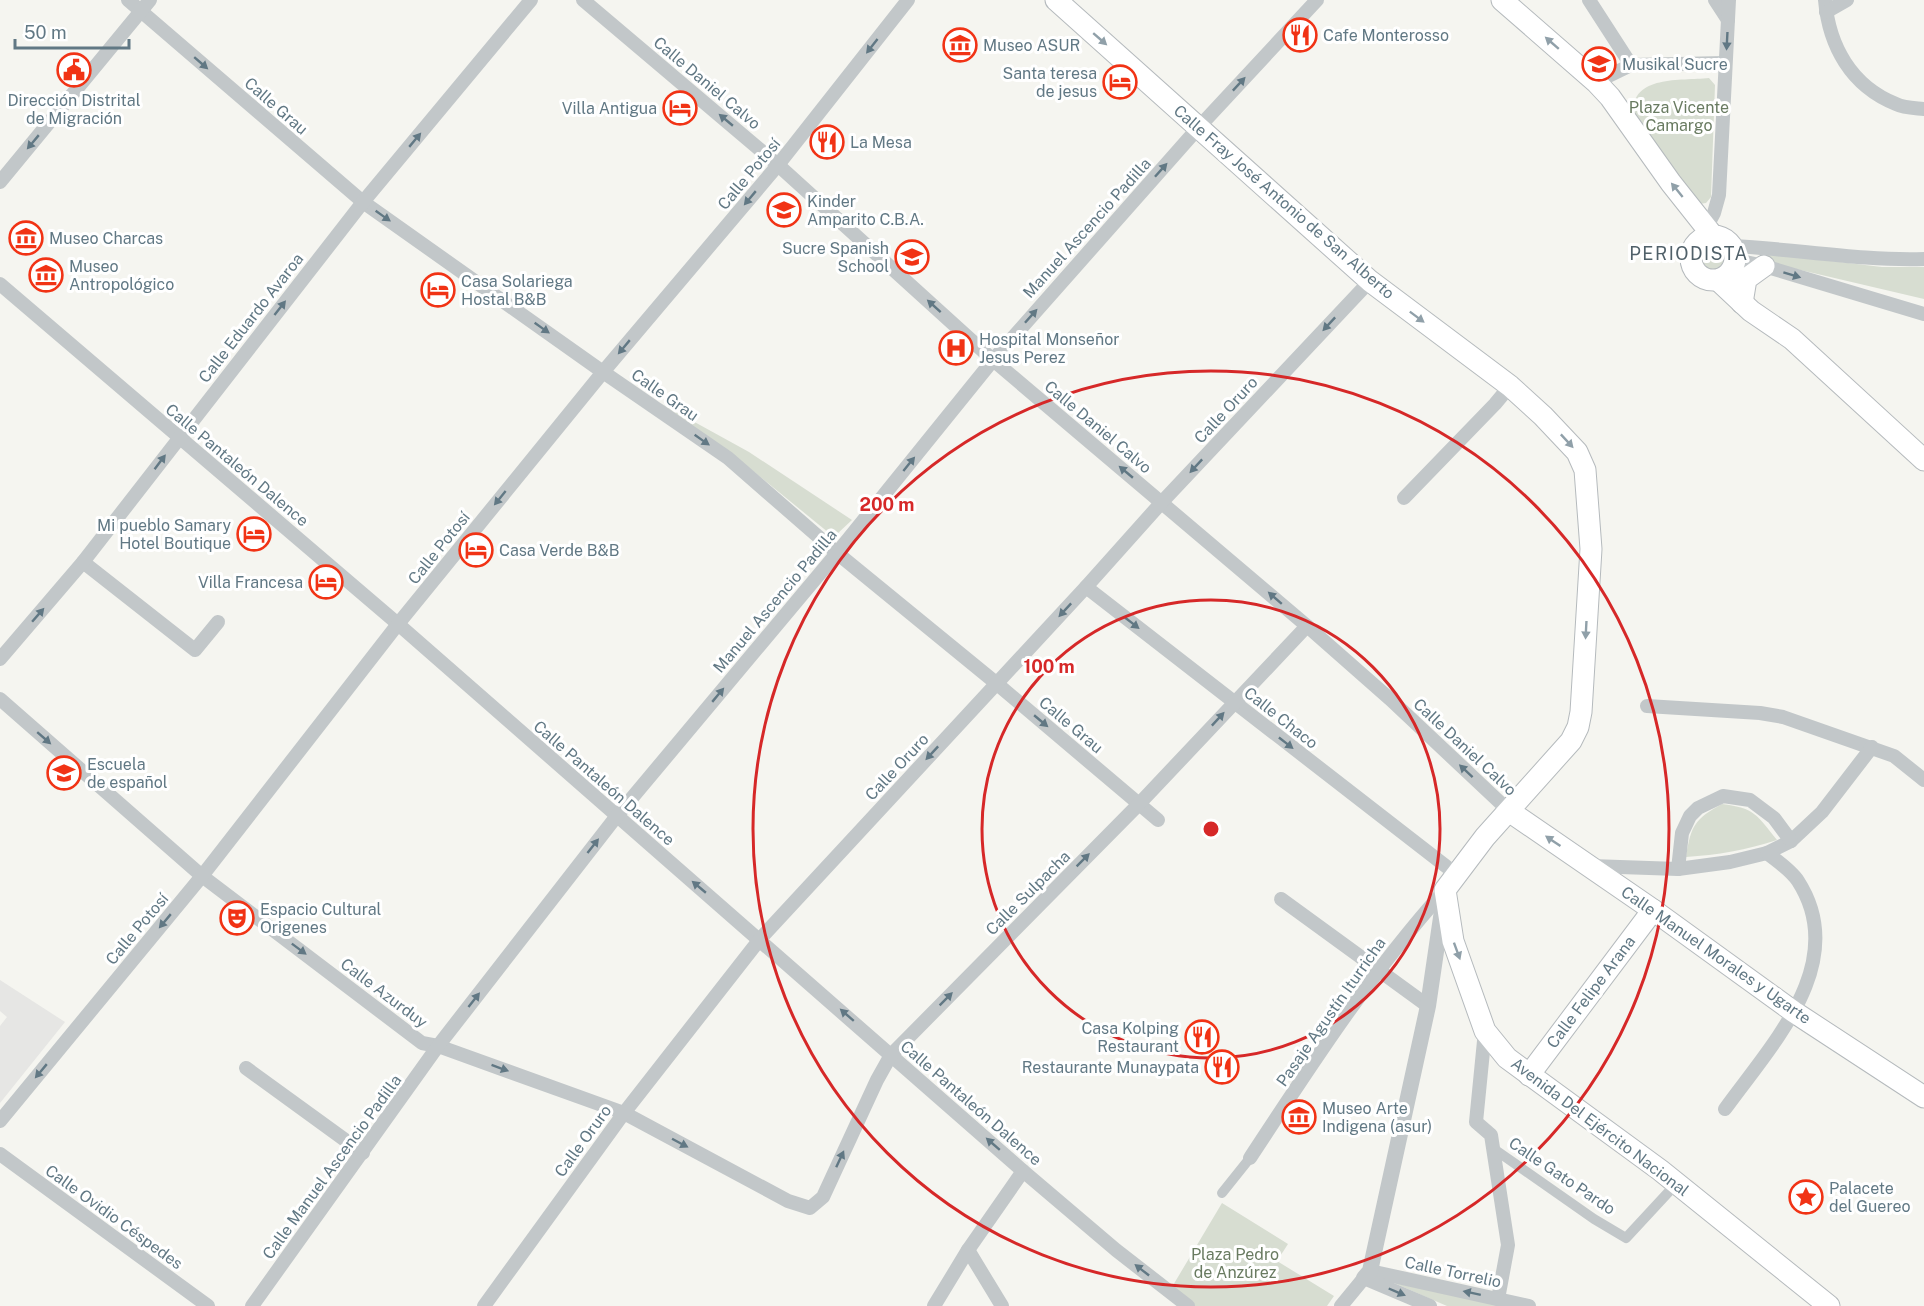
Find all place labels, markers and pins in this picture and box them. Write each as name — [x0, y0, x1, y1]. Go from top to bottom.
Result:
restaurant icon: Cafe Monterosso — [1282, 17, 1318, 53]
place label: Cafe Monterosso — [1323, 26, 1449, 45]
museum icon: Museo ASUR — [942, 27, 978, 63]
place label: Museo ASUR — [983, 36, 1080, 55]
school or university icon: Musikal Sucre — [1581, 46, 1617, 82]
public building icon: Dirección Distrital de Migración — [56, 52, 92, 88]
place label: Musikal Sucre — [1622, 55, 1728, 74]
place label: Santa teresa de jesus — [1003, 64, 1097, 101]
hotel icon: Santa teresa de jesus — [1102, 64, 1138, 100]
hotel icon: Villa Antigua — [662, 90, 698, 126]
place label: Dirección Distrital de Migración — [8, 91, 141, 128]
place label: Villa Antigua — [562, 99, 657, 118]
restaurant icon: La Mesa — [809, 124, 845, 160]
place label: La Mesa — [850, 133, 912, 152]
school or university icon: Kinder Amparito C.B.A. — [766, 192, 802, 228]
place label: Kinder Amparito C.B.A. — [807, 192, 924, 229]
museum icon: Museo Charcas — [8, 220, 44, 256]
place label: Museo Charcas — [49, 229, 163, 248]
place label: Sucre Spanish School — [782, 239, 889, 276]
school or university icon: Sucre Spanish School — [894, 239, 930, 275]
museum icon: Museo Antropológico — [28, 257, 64, 293]
place label: Museo Antropológico — [69, 257, 174, 294]
hotel icon: Casa Solariega Hostal B&B — [420, 272, 456, 308]
place label: Casa Solariega Hostal B&B — [461, 272, 573, 309]
hospital icon: Hospital Monseñor Jesus Perez — [938, 330, 974, 366]
place label: Hospital Monseñor Jesus Perez — [979, 330, 1119, 367]
place label: Mi pueblo Samary Hotel Boutique — [97, 516, 231, 553]
hotel icon: Mi pueblo Samary Hotel Boutique — [236, 516, 272, 552]
hotel icon: Casa Verde B&B — [458, 532, 494, 568]
place label: Casa Verde B&B — [499, 541, 620, 560]
hotel icon: Villa Francesa — [308, 564, 344, 600]
place label: Villa Francesa — [198, 573, 303, 592]
school or university icon: Escuela de español — [46, 755, 82, 791]
place label: Escuela de español — [87, 755, 168, 792]
centre of rings — [1201, 819, 1221, 839]
theatre icon: Espacio Cultural Origenes — [219, 900, 255, 936]
place label: Espacio Cultural Origenes — [260, 900, 382, 937]
place label: Casa Kolping Restaurant — [1081, 1019, 1179, 1056]
restaurant icon: Casa Kolping Restaurant — [1184, 1019, 1220, 1055]
restaurant icon: Restaurante Munaypata — [1204, 1049, 1240, 1085]
place label: Restaurante Munaypata — [1022, 1058, 1199, 1077]
museum icon: Museo Arte Indigena (asur) — [1281, 1099, 1317, 1135]
place label: Museo Arte Indigena (asur) — [1322, 1099, 1432, 1136]
place icon: Palacete del Guereo — [1788, 1179, 1824, 1215]
place label: Palacete del Guereo — [1829, 1179, 1911, 1216]

